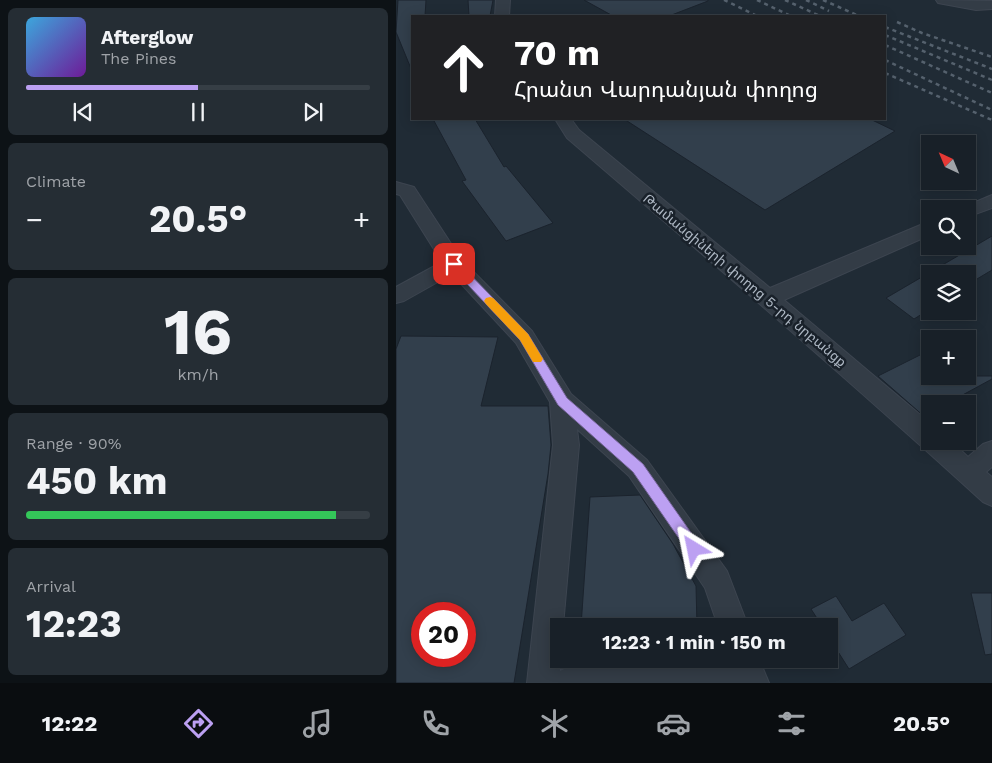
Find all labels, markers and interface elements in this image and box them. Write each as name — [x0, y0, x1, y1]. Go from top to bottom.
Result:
text: Afterglow — [101, 26, 193, 49]
text: 70 m — [514, 32, 600, 74]
icon: ahead — [431, 35, 496, 100]
text: The Pines — [101, 49, 177, 68]
text: Հրանտ Վարդանյան փողոց — [514, 77, 818, 102]
icon: previous — [69, 98, 97, 126]
icon: pause — [184, 98, 212, 126]
icon: next — [299, 98, 327, 126]
north arrow — [921, 135, 976, 190]
map controls — [921, 135, 976, 450]
text: Climate — [26, 172, 86, 191]
street label: Թամանցիների փողոց 5-րդ նրբանցք — [640, 190, 850, 370]
text: 20.5° — [149, 197, 247, 241]
button: search — [921, 200, 976, 255]
text: − — [26, 203, 43, 236]
text: + — [353, 203, 370, 236]
pin — [433, 243, 475, 285]
icon: arrive — [440, 250, 468, 278]
button: layers — [921, 265, 976, 320]
text: 16 — [164, 294, 232, 370]
button: + — [921, 330, 976, 385]
text: km/h — [177, 365, 219, 384]
button: − — [921, 395, 976, 450]
text: Range · 90% — [26, 434, 121, 453]
text: 450 km — [26, 459, 167, 503]
position arrow — [667, 522, 719, 574]
text: Arrival — [26, 577, 76, 596]
text: 12:23 — [26, 602, 122, 646]
speed limit sign: 20 — [411, 602, 476, 667]
text: 12:23 · 1 min · 150 m — [602, 631, 786, 654]
icon: directions — [181, 706, 216, 741]
icon: music — [300, 706, 335, 741]
icon: phone — [418, 706, 453, 741]
icon: climate — [537, 706, 572, 741]
icon: car — [656, 706, 691, 741]
icon: filters — [774, 706, 809, 741]
text: 12:22 — [42, 711, 97, 736]
text: 20.5° — [893, 711, 950, 736]

